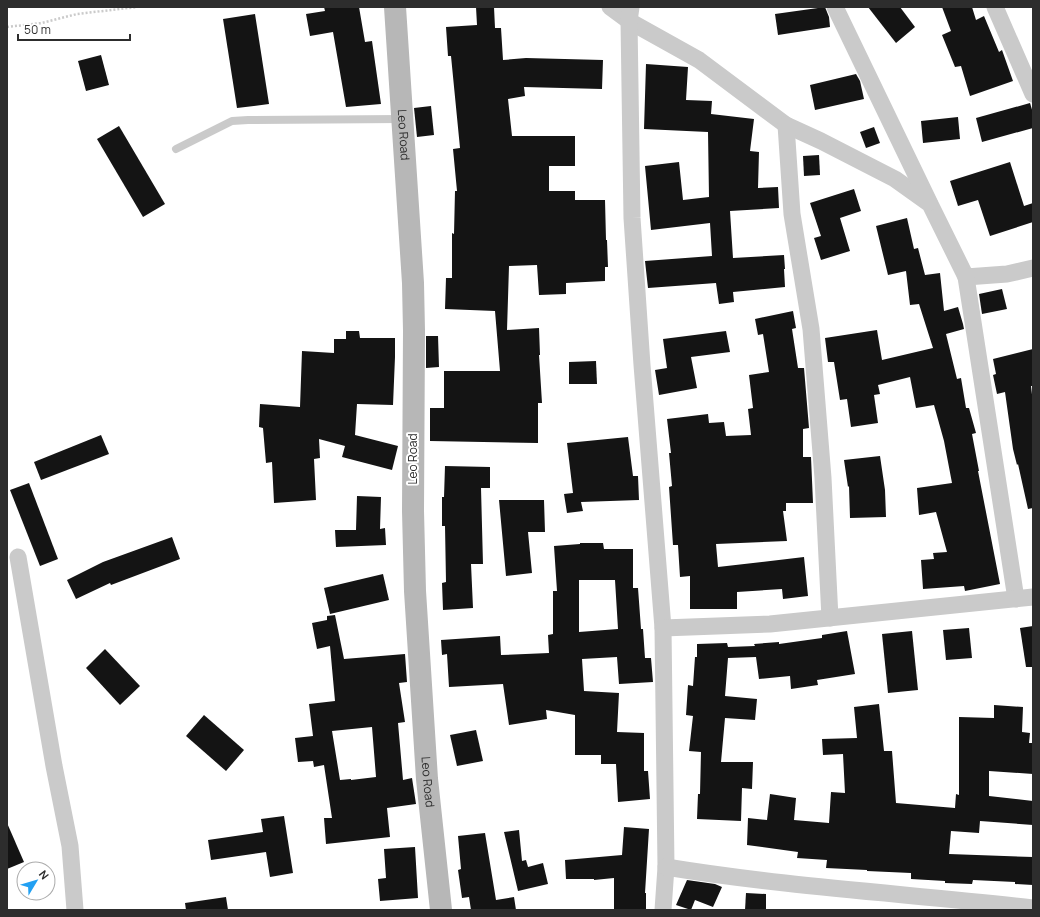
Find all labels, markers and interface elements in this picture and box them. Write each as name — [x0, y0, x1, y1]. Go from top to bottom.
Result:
scale bar — [18, 16, 130, 42]
text: 50 m — [24, 21, 51, 38]
street label: Leo Road — [394, 109, 414, 161]
street label: Leo Road — [404, 433, 421, 485]
street label: Leo Road — [418, 756, 439, 808]
north arrow — [16, 861, 56, 901]
text: N — [36, 867, 53, 882]

